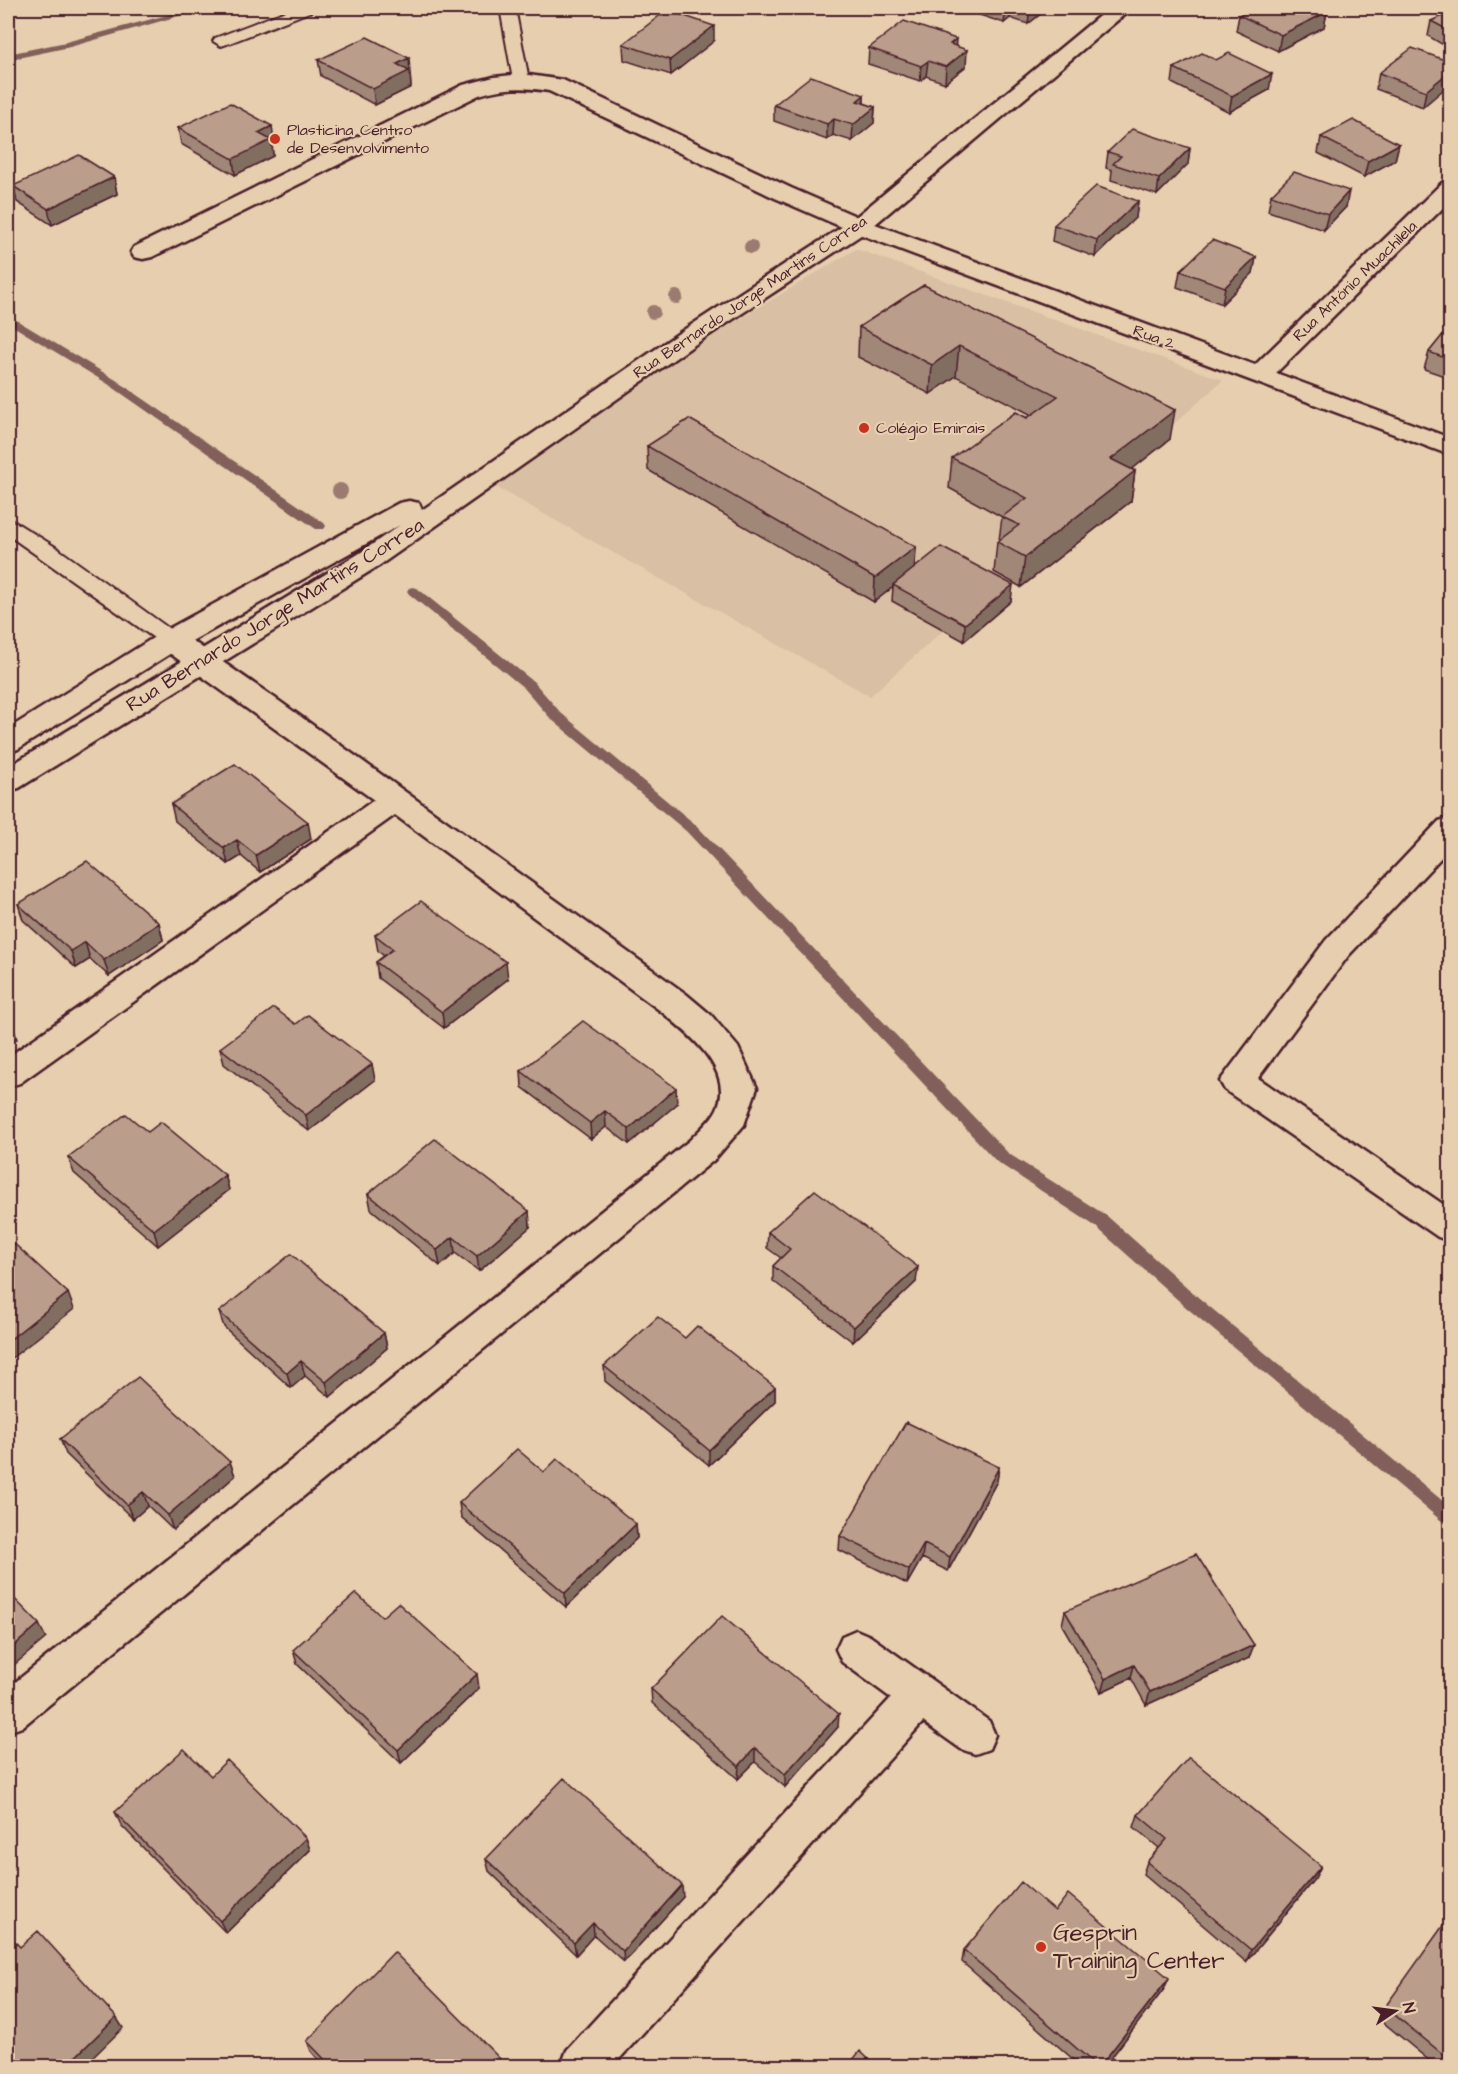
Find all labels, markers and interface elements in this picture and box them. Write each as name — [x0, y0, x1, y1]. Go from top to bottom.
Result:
place label: Plasticina Centro de Desenvolvimento — [287, 119, 429, 159]
marker: Plasticina Centro de Desenvolvimento — [268, 132, 282, 146]
street label: Rua Bernardo Jorge Martins Correa — [629, 210, 872, 385]
street label: Rua António Muachilela — [1288, 216, 1422, 346]
street label: Rua 2 — [1130, 319, 1178, 355]
place label: Colégio Emirais — [876, 417, 985, 440]
marker: Colégio Emirais — [857, 421, 871, 435]
street label: Rua Bernardo Jorge Martins Correa — [121, 511, 430, 720]
place label: Gesprin Training Center — [1053, 1916, 1225, 1979]
marker: Gesprin Training Center — [1034, 1940, 1048, 1954]
north arrow — [1365, 1981, 1425, 2041]
text: N — [1397, 2000, 1420, 2015]

